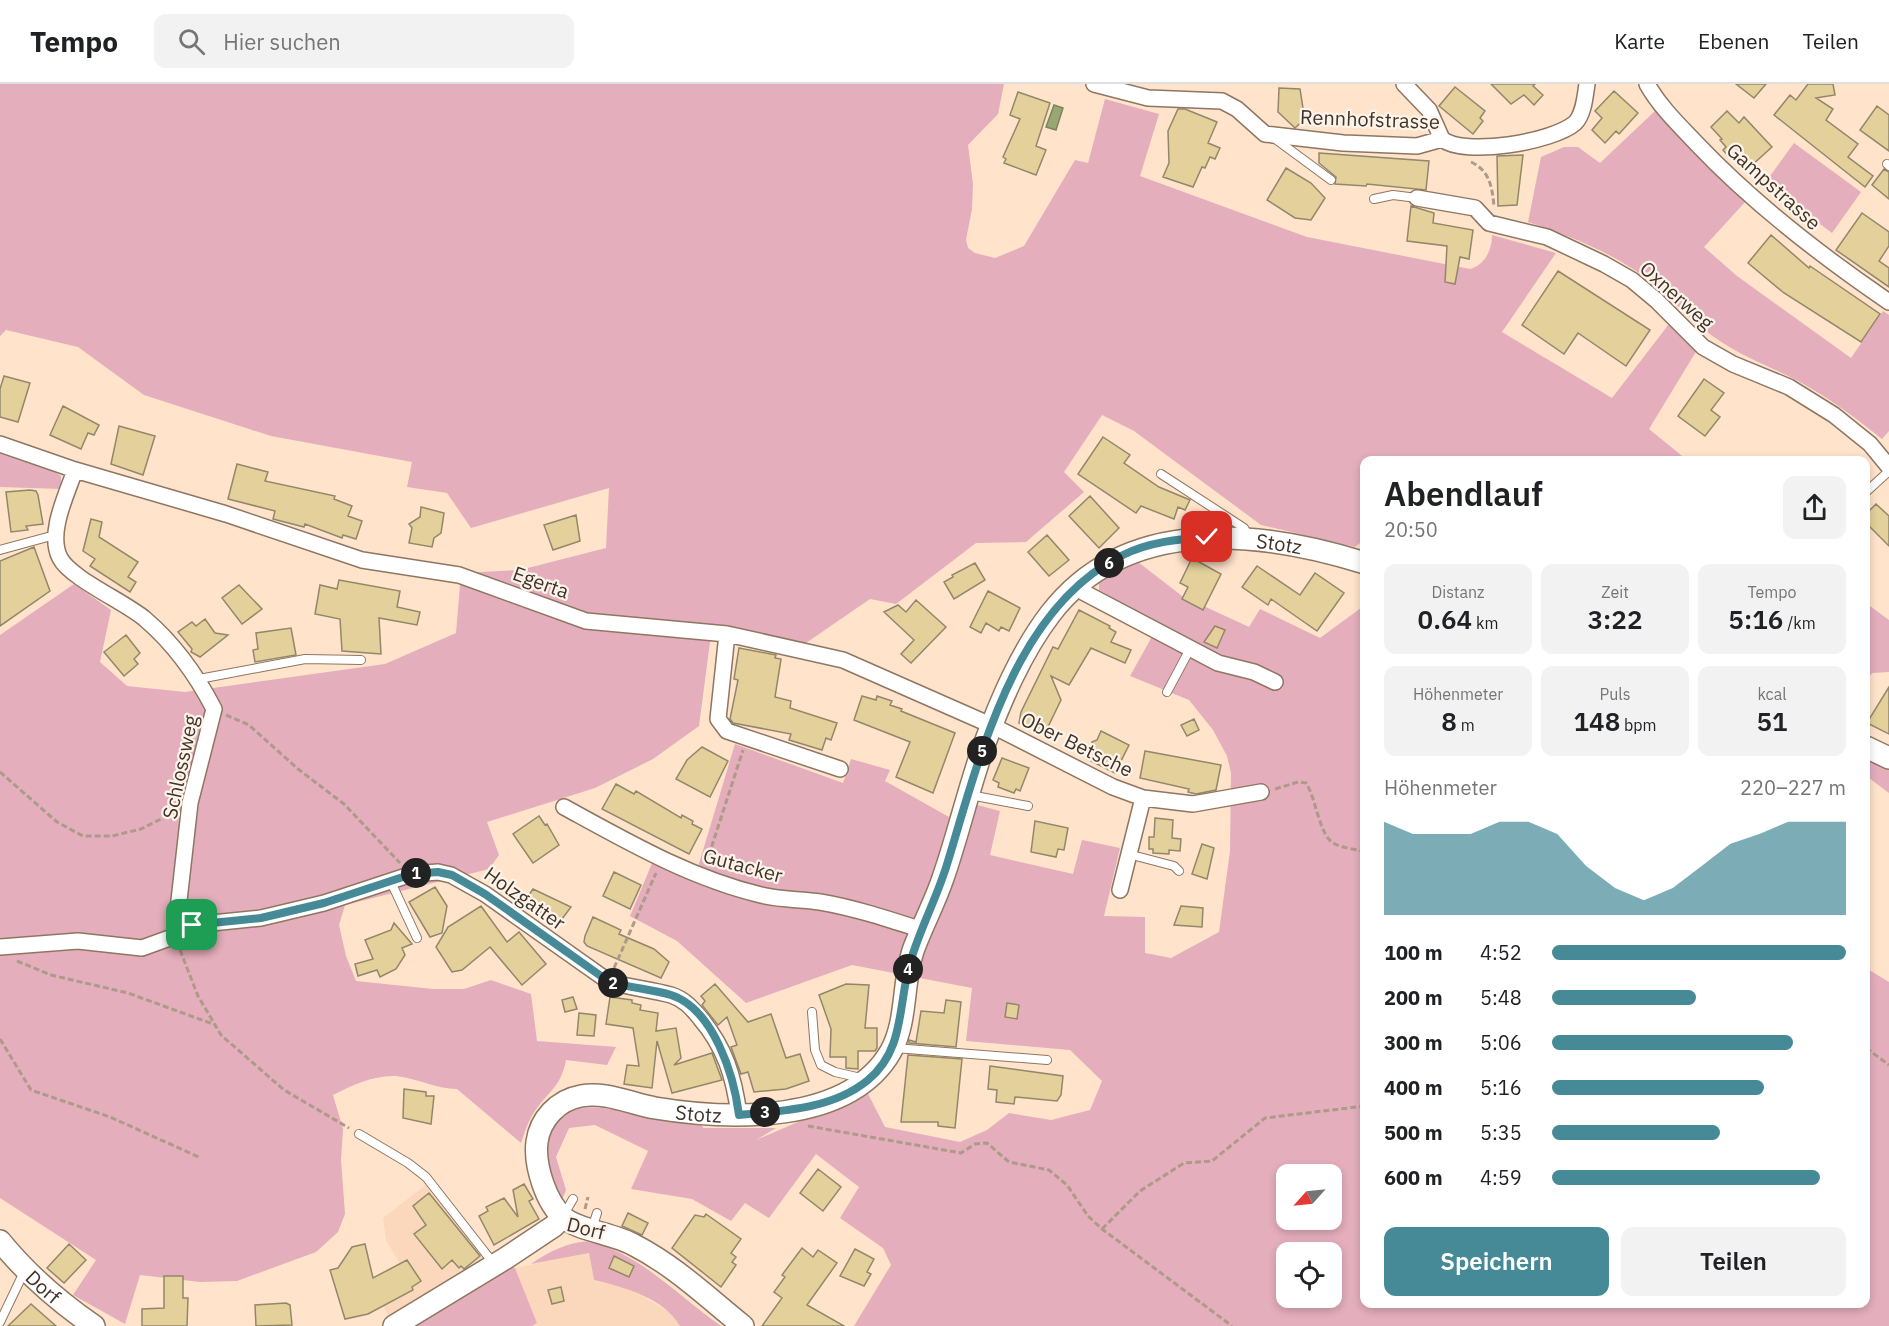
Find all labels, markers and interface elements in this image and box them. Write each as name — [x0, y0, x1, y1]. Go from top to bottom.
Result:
search box — [154, 14, 574, 68]
text: Tempo — [30, 23, 118, 60]
icon: search — [175, 25, 208, 58]
text: Hier suchen — [223, 27, 341, 56]
text: Karte — [1614, 27, 1665, 55]
text: Ebenen — [1698, 27, 1769, 55]
text: Teilen — [1802, 27, 1859, 55]
street label: Rennhofstrasse — [1300, 103, 1440, 135]
street label: Gampstrasse — [1721, 136, 1827, 236]
street label: Oxnerweg — [1634, 255, 1720, 336]
text: Abendlauf — [1384, 472, 1543, 515]
button: share — [1783, 476, 1846, 539]
pin — [1181, 511, 1232, 562]
text: 20:50 — [1384, 516, 1438, 543]
icon: check — [1190, 520, 1223, 553]
street label: Stotz — [1255, 526, 1304, 560]
pin: 6 — [1094, 548, 1124, 578]
text: 6 — [1104, 553, 1114, 573]
street label: Egerta — [509, 559, 573, 605]
text: Distanz — [1431, 582, 1485, 602]
text: Zeit — [1601, 582, 1629, 602]
text: Tempo — [1747, 582, 1797, 602]
text: 0.64 — [1418, 602, 1472, 636]
text: 3:22 — [1587, 602, 1643, 636]
text: 5:16 — [1728, 602, 1783, 636]
text: km — [1472, 613, 1498, 633]
text: /km — [1783, 613, 1816, 633]
text: Höhenmeter — [1413, 684, 1503, 704]
text: Puls — [1600, 684, 1630, 704]
text: kcal — [1757, 684, 1787, 704]
text: 8 — [1441, 704, 1457, 738]
text: 148 — [1573, 704, 1620, 738]
text: 51 — [1756, 704, 1788, 738]
street label: Ober Betsche — [1016, 705, 1138, 783]
street label: Schlossweg — [156, 712, 204, 821]
text: m — [1457, 715, 1475, 735]
text: bpm — [1620, 715, 1657, 735]
pin: 5 — [967, 736, 997, 766]
text: 5 — [977, 741, 987, 761]
text: Höhenmeter — [1384, 774, 1497, 801]
text: 220–227 m — [1740, 774, 1846, 801]
street label: Gutacker — [700, 841, 786, 889]
pin: 1 — [401, 858, 431, 888]
street label: Holzgatter — [479, 860, 571, 936]
text: 1 — [411, 863, 421, 883]
pin — [166, 899, 217, 950]
icon: arrive — [175, 908, 208, 941]
text: 100 m — [1384, 939, 1443, 966]
text: 4:52 — [1480, 939, 1522, 966]
pin: 4 — [893, 954, 923, 984]
text: 4 — [903, 959, 913, 979]
pin: 2 — [598, 968, 628, 998]
text: 2 — [608, 973, 618, 993]
text: 200 m — [1384, 984, 1443, 1011]
text: 5:48 — [1480, 984, 1522, 1011]
text: 300 m — [1384, 1029, 1443, 1056]
text: 5:06 — [1480, 1029, 1522, 1056]
text: 400 m — [1384, 1074, 1443, 1101]
text: 5:16 — [1480, 1074, 1522, 1101]
pin: 3 — [750, 1097, 780, 1127]
street label: Stotz — [674, 1098, 722, 1128]
text: 3 — [760, 1102, 770, 1122]
text: 500 m — [1384, 1119, 1443, 1146]
text: 5:35 — [1480, 1119, 1522, 1146]
north arrow — [1276, 1164, 1342, 1230]
map controls — [1276, 1164, 1342, 1308]
text: 600 m — [1384, 1164, 1443, 1191]
text: 4:59 — [1480, 1164, 1522, 1191]
street label: Dorf — [564, 1210, 608, 1246]
button: Speichern — [1384, 1227, 1609, 1296]
button: Teilen — [1621, 1227, 1846, 1296]
button: locate — [1276, 1242, 1342, 1308]
street label: Dorf — [20, 1264, 67, 1310]

